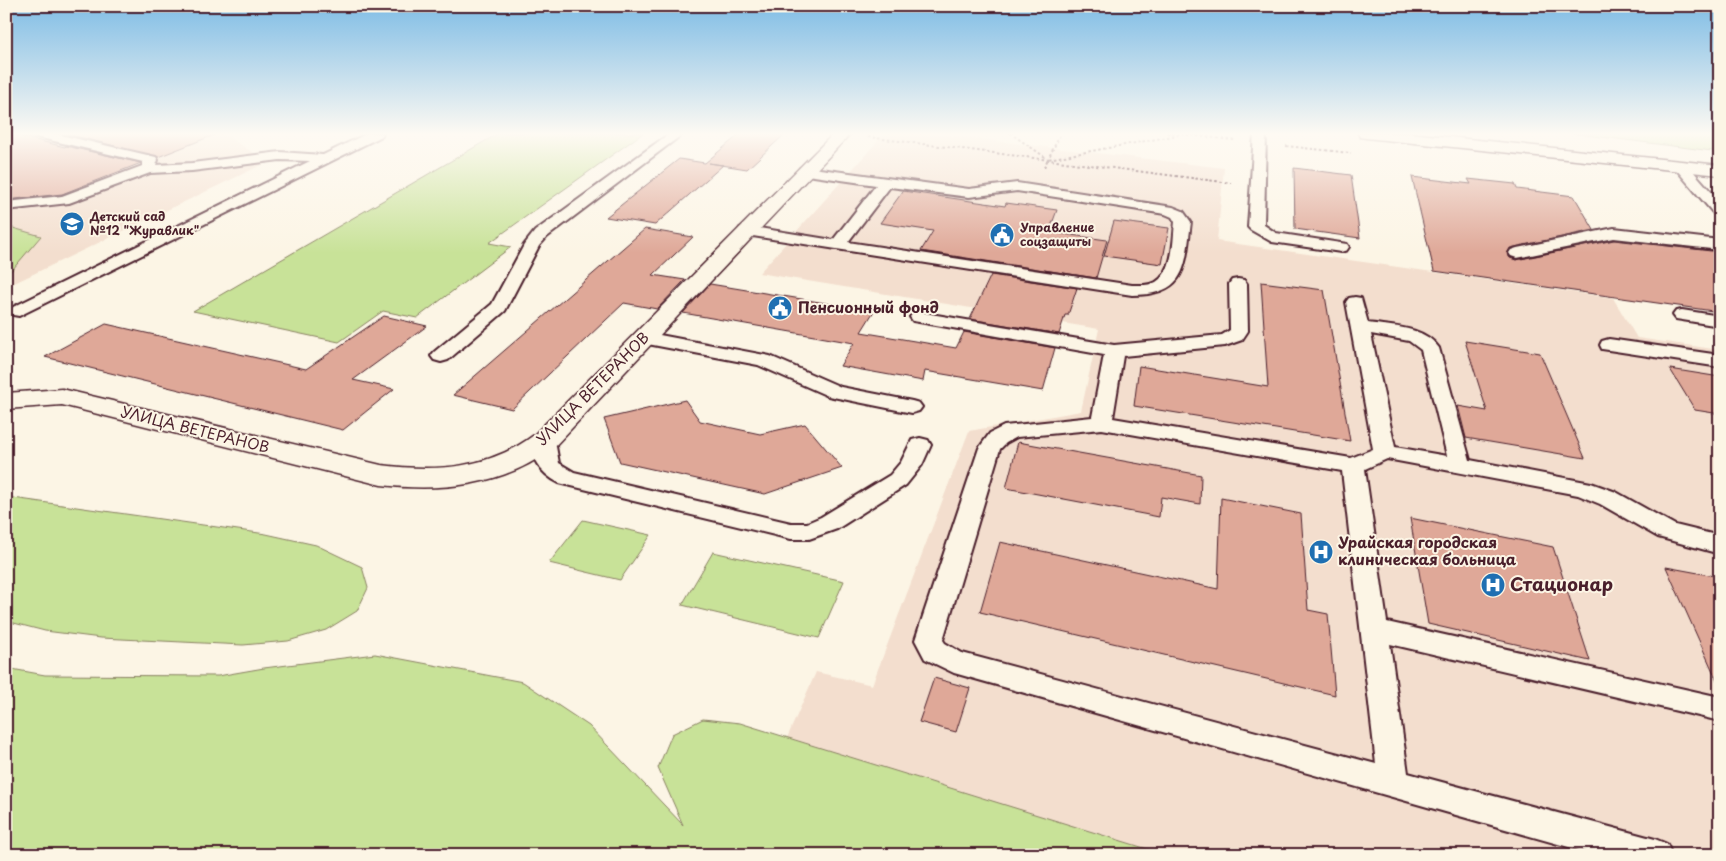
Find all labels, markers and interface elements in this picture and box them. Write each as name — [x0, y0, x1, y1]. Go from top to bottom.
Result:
place label: Детский сад №12 "Журавлик" — [89, 207, 199, 239]
school or university icon: Детский сад №12 "Журавлик" — [59, 211, 85, 237]
place label: Управление соцзащиты — [1020, 218, 1095, 250]
public building icon: Управление соцзащиты — [989, 222, 1015, 248]
public building icon: Пенсионный фонд — [767, 295, 793, 321]
place label: Пенсионный фонд — [798, 295, 939, 318]
street label: УЛИЦА ВЕТЕРАНОВ — [530, 326, 654, 450]
street label: УЛИЦА ВЕТЕРАНОВ — [119, 399, 272, 458]
place label: Урайская городская клиническая больница — [1338, 530, 1517, 570]
hospital icon: Урайская городская клиническая больница — [1308, 539, 1334, 565]
place label: Стационар — [1510, 570, 1613, 597]
hospital icon: Стационар — [1480, 572, 1506, 598]

